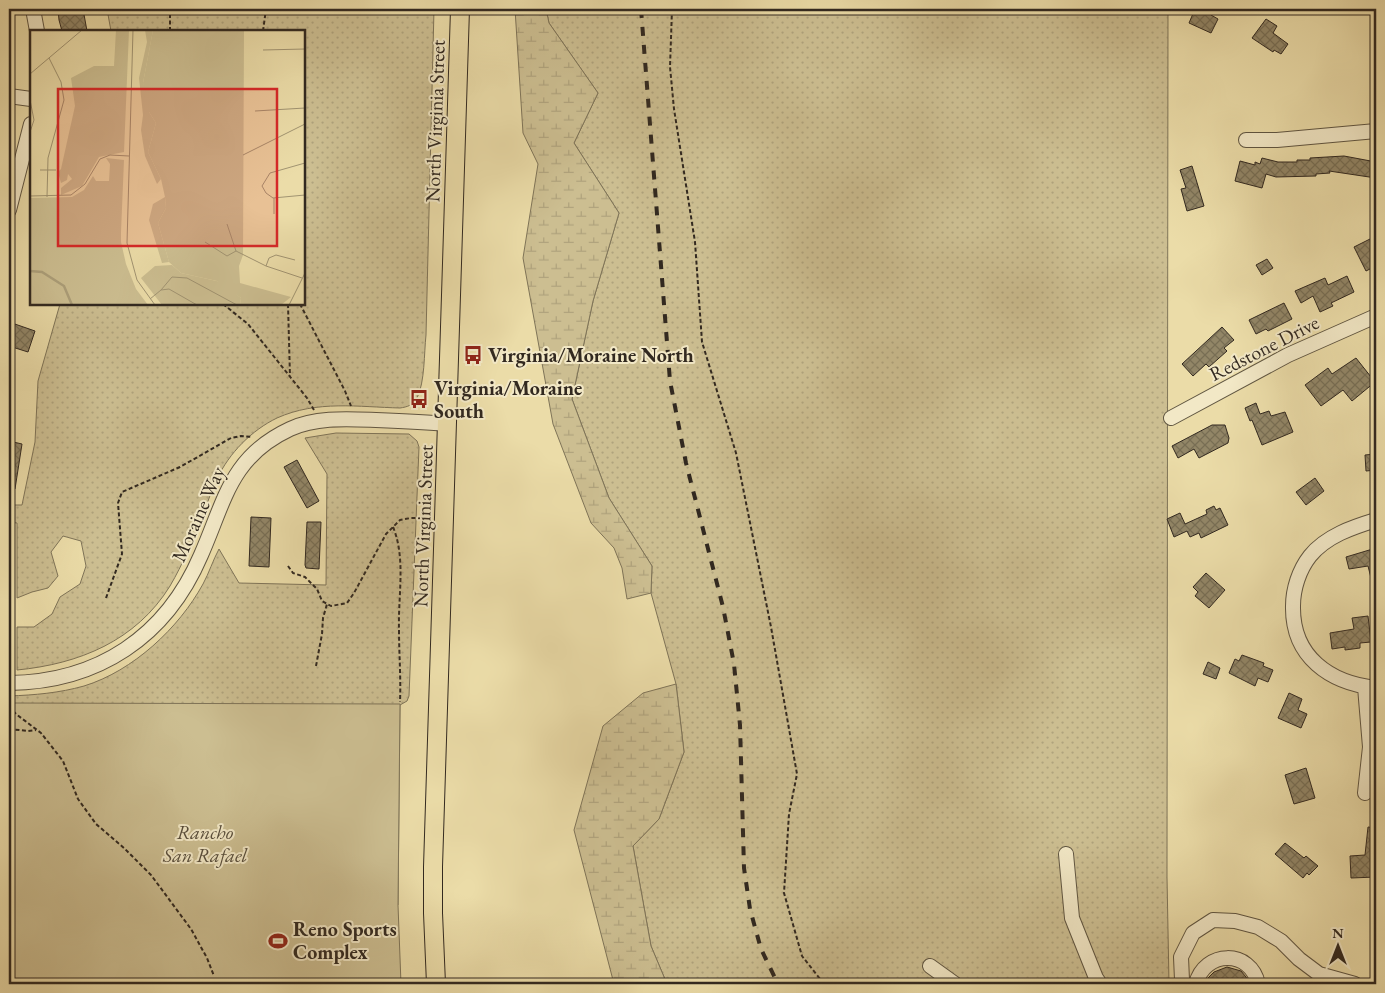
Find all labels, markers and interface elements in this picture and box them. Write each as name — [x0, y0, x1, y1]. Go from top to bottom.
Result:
inset map — [30, 30, 305, 305]
street label: North Virginia Street — [419, 39, 451, 203]
street label: Redstone Drive — [1205, 309, 1323, 387]
place label: Virginia/Moraine North — [488, 342, 694, 368]
bus stop icon: Virginia/Moraine North — [462, 344, 484, 366]
place label: Virginia/Moraine South — [434, 375, 582, 424]
bus stop icon: Virginia/Moraine South — [408, 388, 430, 410]
street label: North Virginia Street — [407, 444, 439, 608]
street label: Moraine Way — [165, 462, 231, 566]
park label: Rancho San Rafael — [162, 819, 248, 868]
place label: Reno Sports Complex — [293, 916, 397, 965]
north arrow — [1312, 920, 1362, 970]
text: N — [1332, 924, 1344, 942]
sports icon: Reno Sports Complex — [267, 930, 289, 952]

